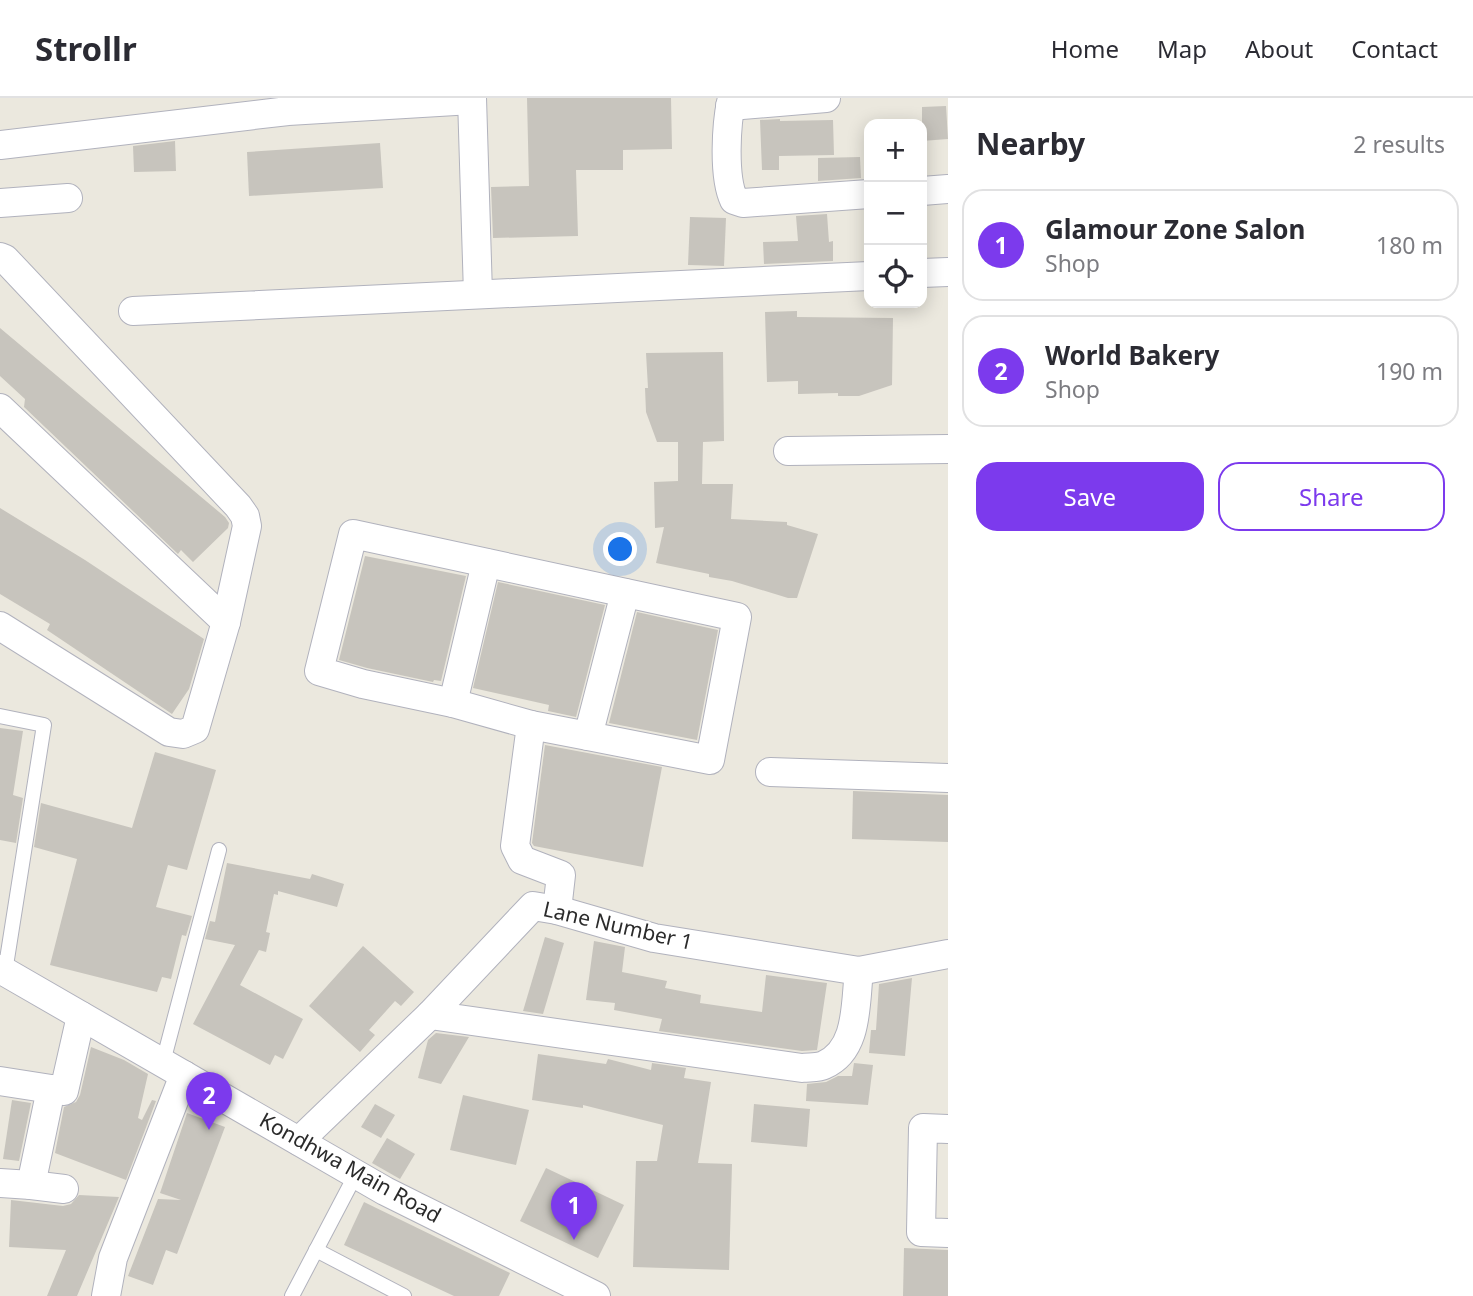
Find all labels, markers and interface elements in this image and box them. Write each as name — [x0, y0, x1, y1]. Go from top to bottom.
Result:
text: Strollr — [35, 26, 137, 71]
text: Home — [1051, 32, 1119, 65]
text: Map — [1157, 32, 1207, 65]
text: About — [1245, 32, 1313, 65]
text: Contact — [1351, 32, 1438, 65]
map controls — [864, 119, 927, 308]
button: + — [864, 119, 927, 182]
text: Nearby — [976, 123, 1085, 164]
text: 2 results — [1353, 128, 1445, 160]
button: − — [864, 182, 927, 245]
text: Glamour Zone Salon — [1045, 211, 1305, 247]
text: 1 — [994, 229, 1008, 261]
text: 180 m — [1376, 229, 1443, 261]
button: locate — [864, 245, 927, 308]
text: Shop — [1045, 247, 1100, 279]
text: World Bakery — [1045, 337, 1219, 373]
text: 2 — [994, 355, 1008, 387]
text: 190 m — [1376, 355, 1443, 387]
text: Shop — [1045, 373, 1100, 405]
button: Save — [976, 462, 1204, 531]
button: Share — [1218, 462, 1445, 531]
your location — [603, 532, 637, 566]
street label: Lane Number 1 — [541, 894, 696, 956]
pin: 2 — [186, 1072, 232, 1130]
street label: Kondhwa Main Road — [255, 1106, 446, 1229]
pin: 1 — [551, 1182, 597, 1240]

